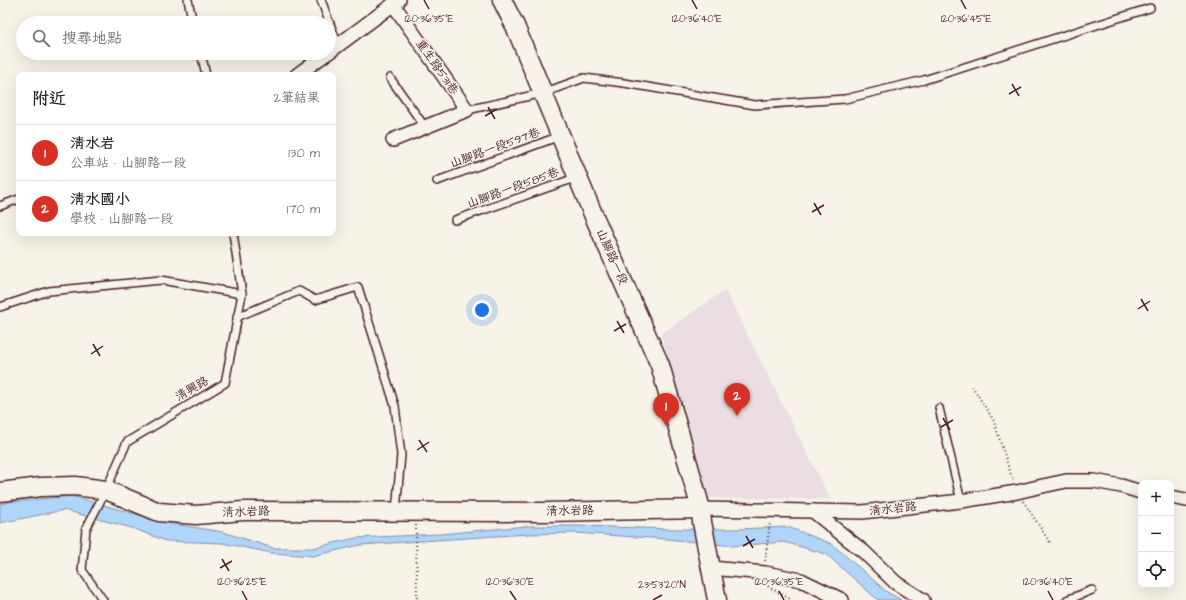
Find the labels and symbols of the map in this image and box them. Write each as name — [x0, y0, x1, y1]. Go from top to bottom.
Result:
text: 120°36'35"E — [405, 12, 454, 26]
text: 120°36'40"E — [672, 12, 722, 26]
text: 120°36'45"E — [941, 12, 991, 26]
street label: 重生路531巷 — [412, 36, 462, 98]
street label: 山腳路一段597巷 — [448, 124, 542, 172]
street label: 山腳路一段585巷 — [465, 163, 561, 213]
street label: 山腳路一段 — [592, 226, 632, 288]
your location — [472, 300, 492, 320]
street label: 清興路 — [172, 372, 212, 406]
pin: 2 — [724, 383, 750, 416]
pin: 1 — [653, 393, 679, 426]
street label: 清水岩路 — [868, 498, 918, 520]
street label: 清水岩路 — [546, 502, 594, 520]
street label: 清水岩路 — [222, 503, 270, 521]
text: 120°36'25"E — [217, 575, 267, 589]
text: 120°36'30"E — [486, 575, 534, 589]
text: 120°36'35"E — [755, 575, 804, 589]
text: 120°36'40"E — [1023, 575, 1073, 589]
text: 23°53'20"N — [638, 578, 686, 592]

